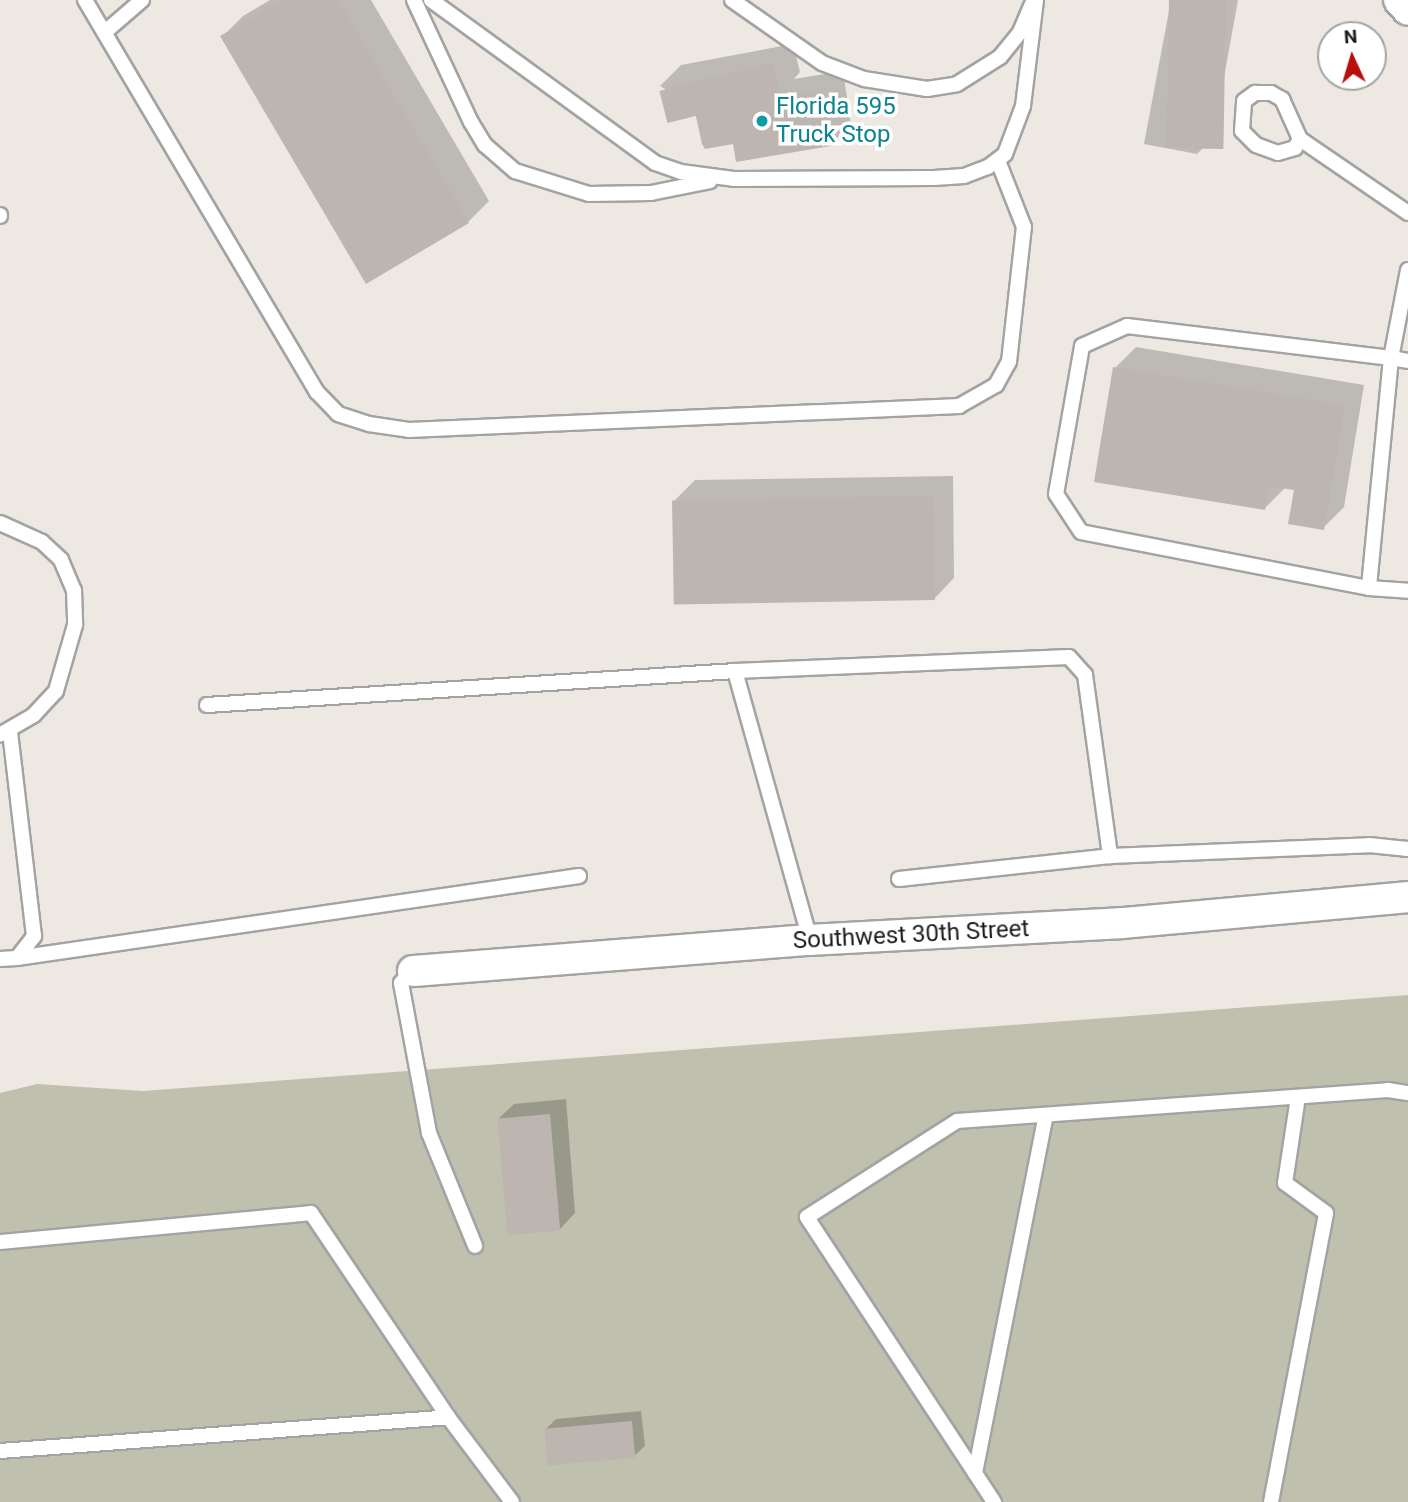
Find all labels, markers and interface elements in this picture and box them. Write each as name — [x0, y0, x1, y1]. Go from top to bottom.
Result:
north arrow — [1317, 21, 1387, 91]
text: N — [1343, 25, 1358, 48]
place label: Florida 595 Truck Stop — [776, 93, 896, 149]
marker: Florida 595 Truck Stop — [754, 113, 770, 129]
street label: Southwest 30th Street — [792, 914, 1030, 956]

